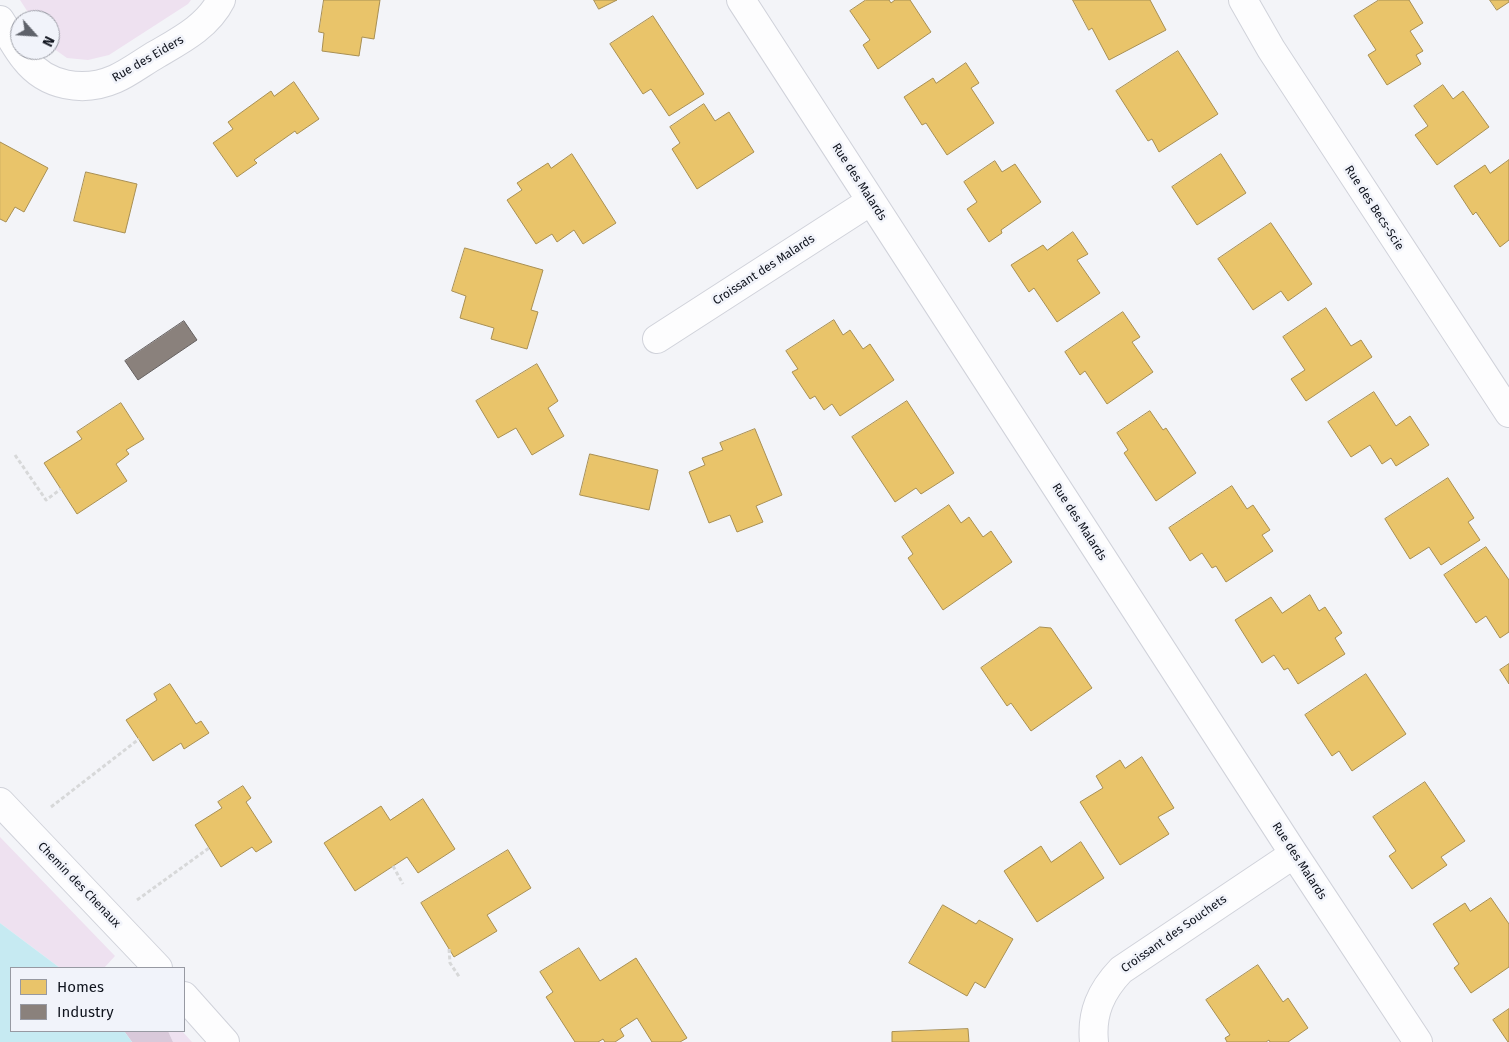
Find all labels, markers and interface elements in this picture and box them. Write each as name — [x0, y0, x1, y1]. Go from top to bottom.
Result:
north arrow — [10, 10, 60, 60]
text: N — [38, 33, 58, 49]
street label: Rue des Eiders — [110, 33, 186, 85]
street label: Rue des Malards — [829, 141, 889, 223]
street label: Rue des Becs-Scie — [1341, 163, 1407, 253]
street label: Croissant des Malards — [710, 232, 818, 308]
street label: Rue des Malards — [1049, 481, 1109, 563]
street label: Rue des Malards — [1269, 820, 1329, 902]
street label: Chemin des Chenaux — [35, 839, 123, 931]
street label: Croissant des Souchets — [1118, 892, 1230, 976]
legend — [10, 967, 185, 1032]
text: Homes — [57, 978, 104, 996]
text: Industry — [57, 1003, 114, 1021]

